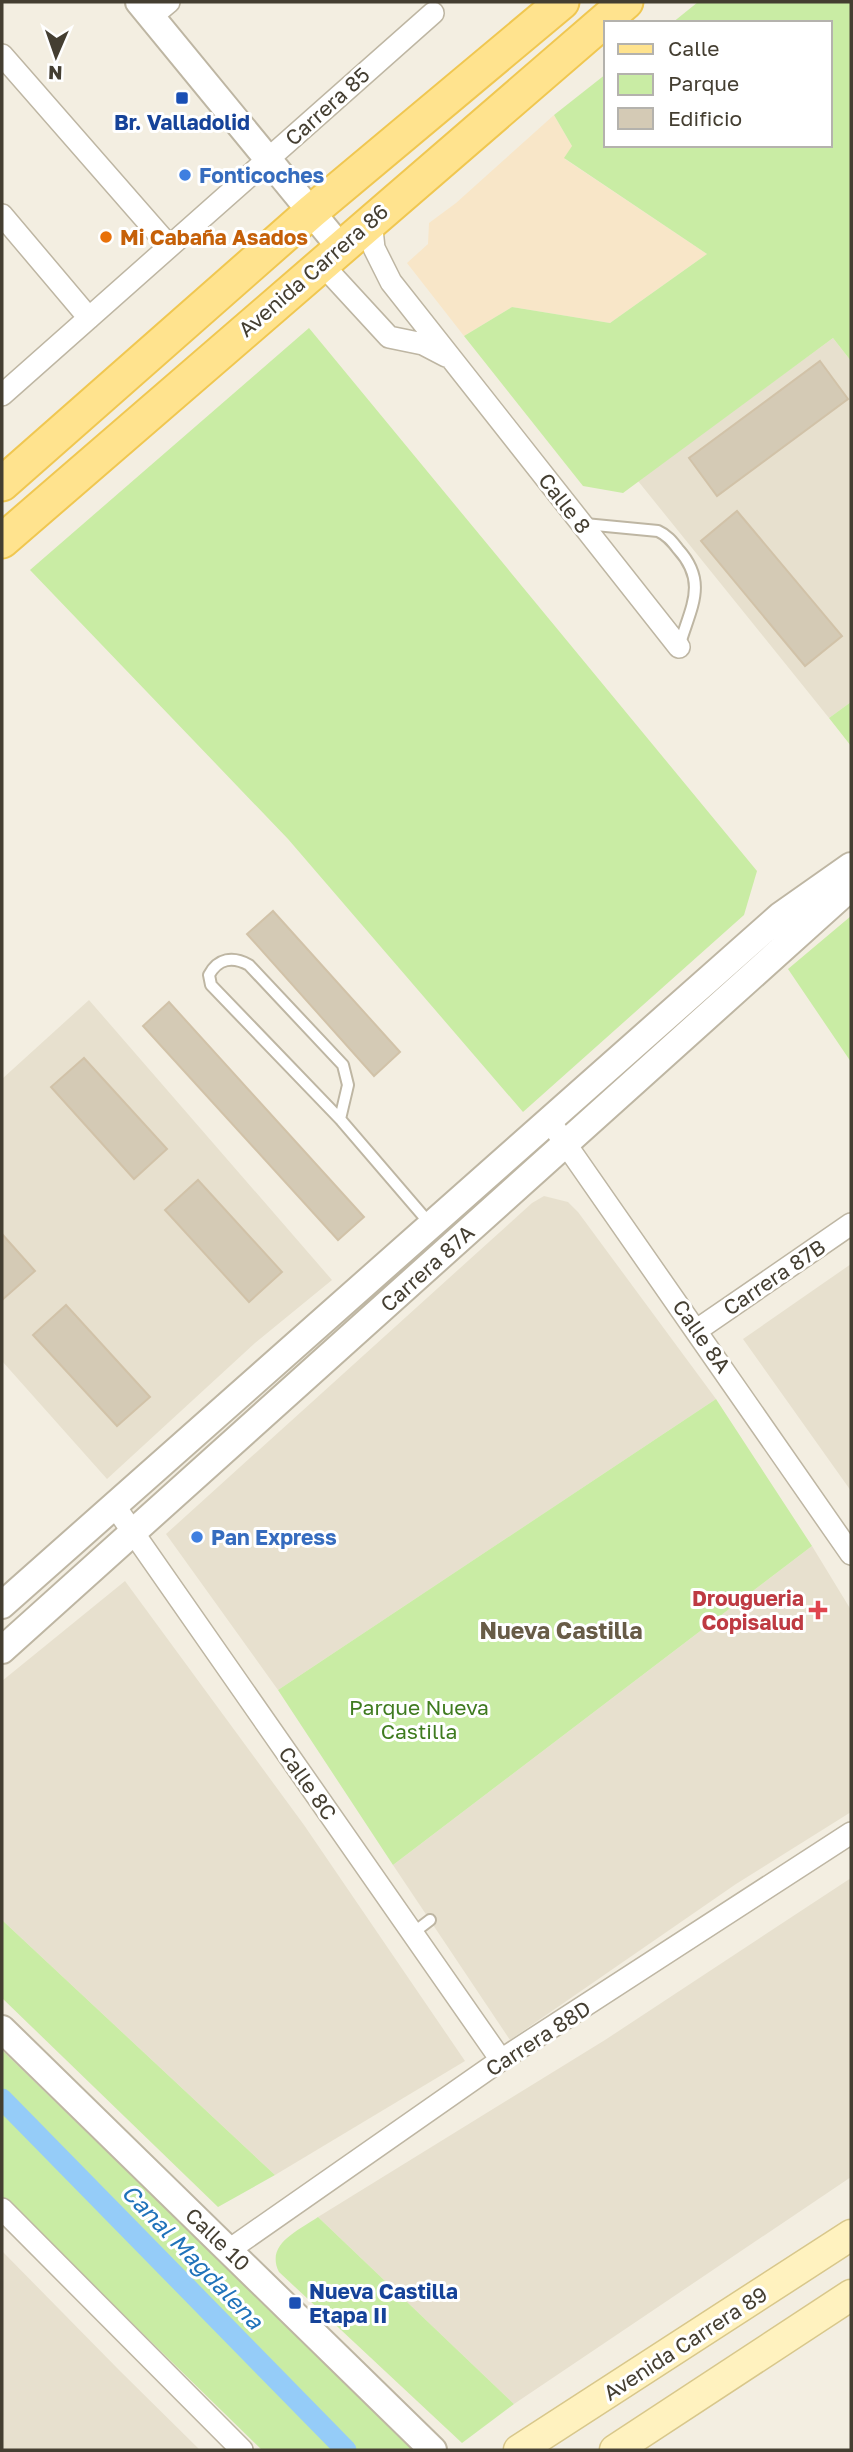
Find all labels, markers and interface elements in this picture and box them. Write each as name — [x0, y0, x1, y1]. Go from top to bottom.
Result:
north arrow — [21, 21, 91, 91]
legend — [604, 21, 832, 147]
text: Calle — [668, 35, 720, 61]
street label: Carrera 85 — [279, 61, 375, 151]
text: N — [48, 62, 63, 85]
text: Parque — [668, 70, 739, 96]
marker: Br. Valladolid — [174, 90, 190, 106]
text: Edificio — [668, 105, 742, 131]
place label: Br. Valladolid — [114, 109, 250, 135]
place label: Fonticoches — [199, 162, 325, 188]
marker: Fonticoches — [177, 167, 193, 183]
street label: Avenida Carrera 86 — [233, 198, 393, 342]
place label: Mi Cabaña Asados — [120, 224, 308, 250]
marker: Mi Cabaña Asados — [98, 229, 114, 245]
street label: Calle 8 — [533, 468, 597, 538]
street label: Carrera 87A — [375, 1219, 479, 1317]
street label: Carrera 87B — [718, 1233, 830, 1321]
street label: Calle 8A — [667, 1294, 737, 1378]
place label: Pan Express — [211, 1524, 337, 1550]
marker: Pan Express — [189, 1529, 205, 1545]
place label: Drougueria Copisalud — [692, 1585, 804, 1635]
marker: Drougueria Copisalud — [810, 1602, 826, 1618]
district label: Nueva Castilla — [479, 1616, 643, 1644]
park label: Parque Nueva Castilla — [349, 1694, 489, 1744]
street label: Calle 8C — [273, 1741, 343, 1825]
street label: Carrera 88D — [481, 1994, 595, 2082]
water label: Canal Magdalena — [117, 2178, 270, 2335]
street label: Calle 10 — [180, 2202, 256, 2276]
place label: Nueva Castilla Etapa II — [309, 2278, 458, 2328]
street label: Avenida Carrera 89 — [598, 2280, 772, 2406]
marker: Nueva Castilla Etapa II — [287, 2295, 303, 2311]

